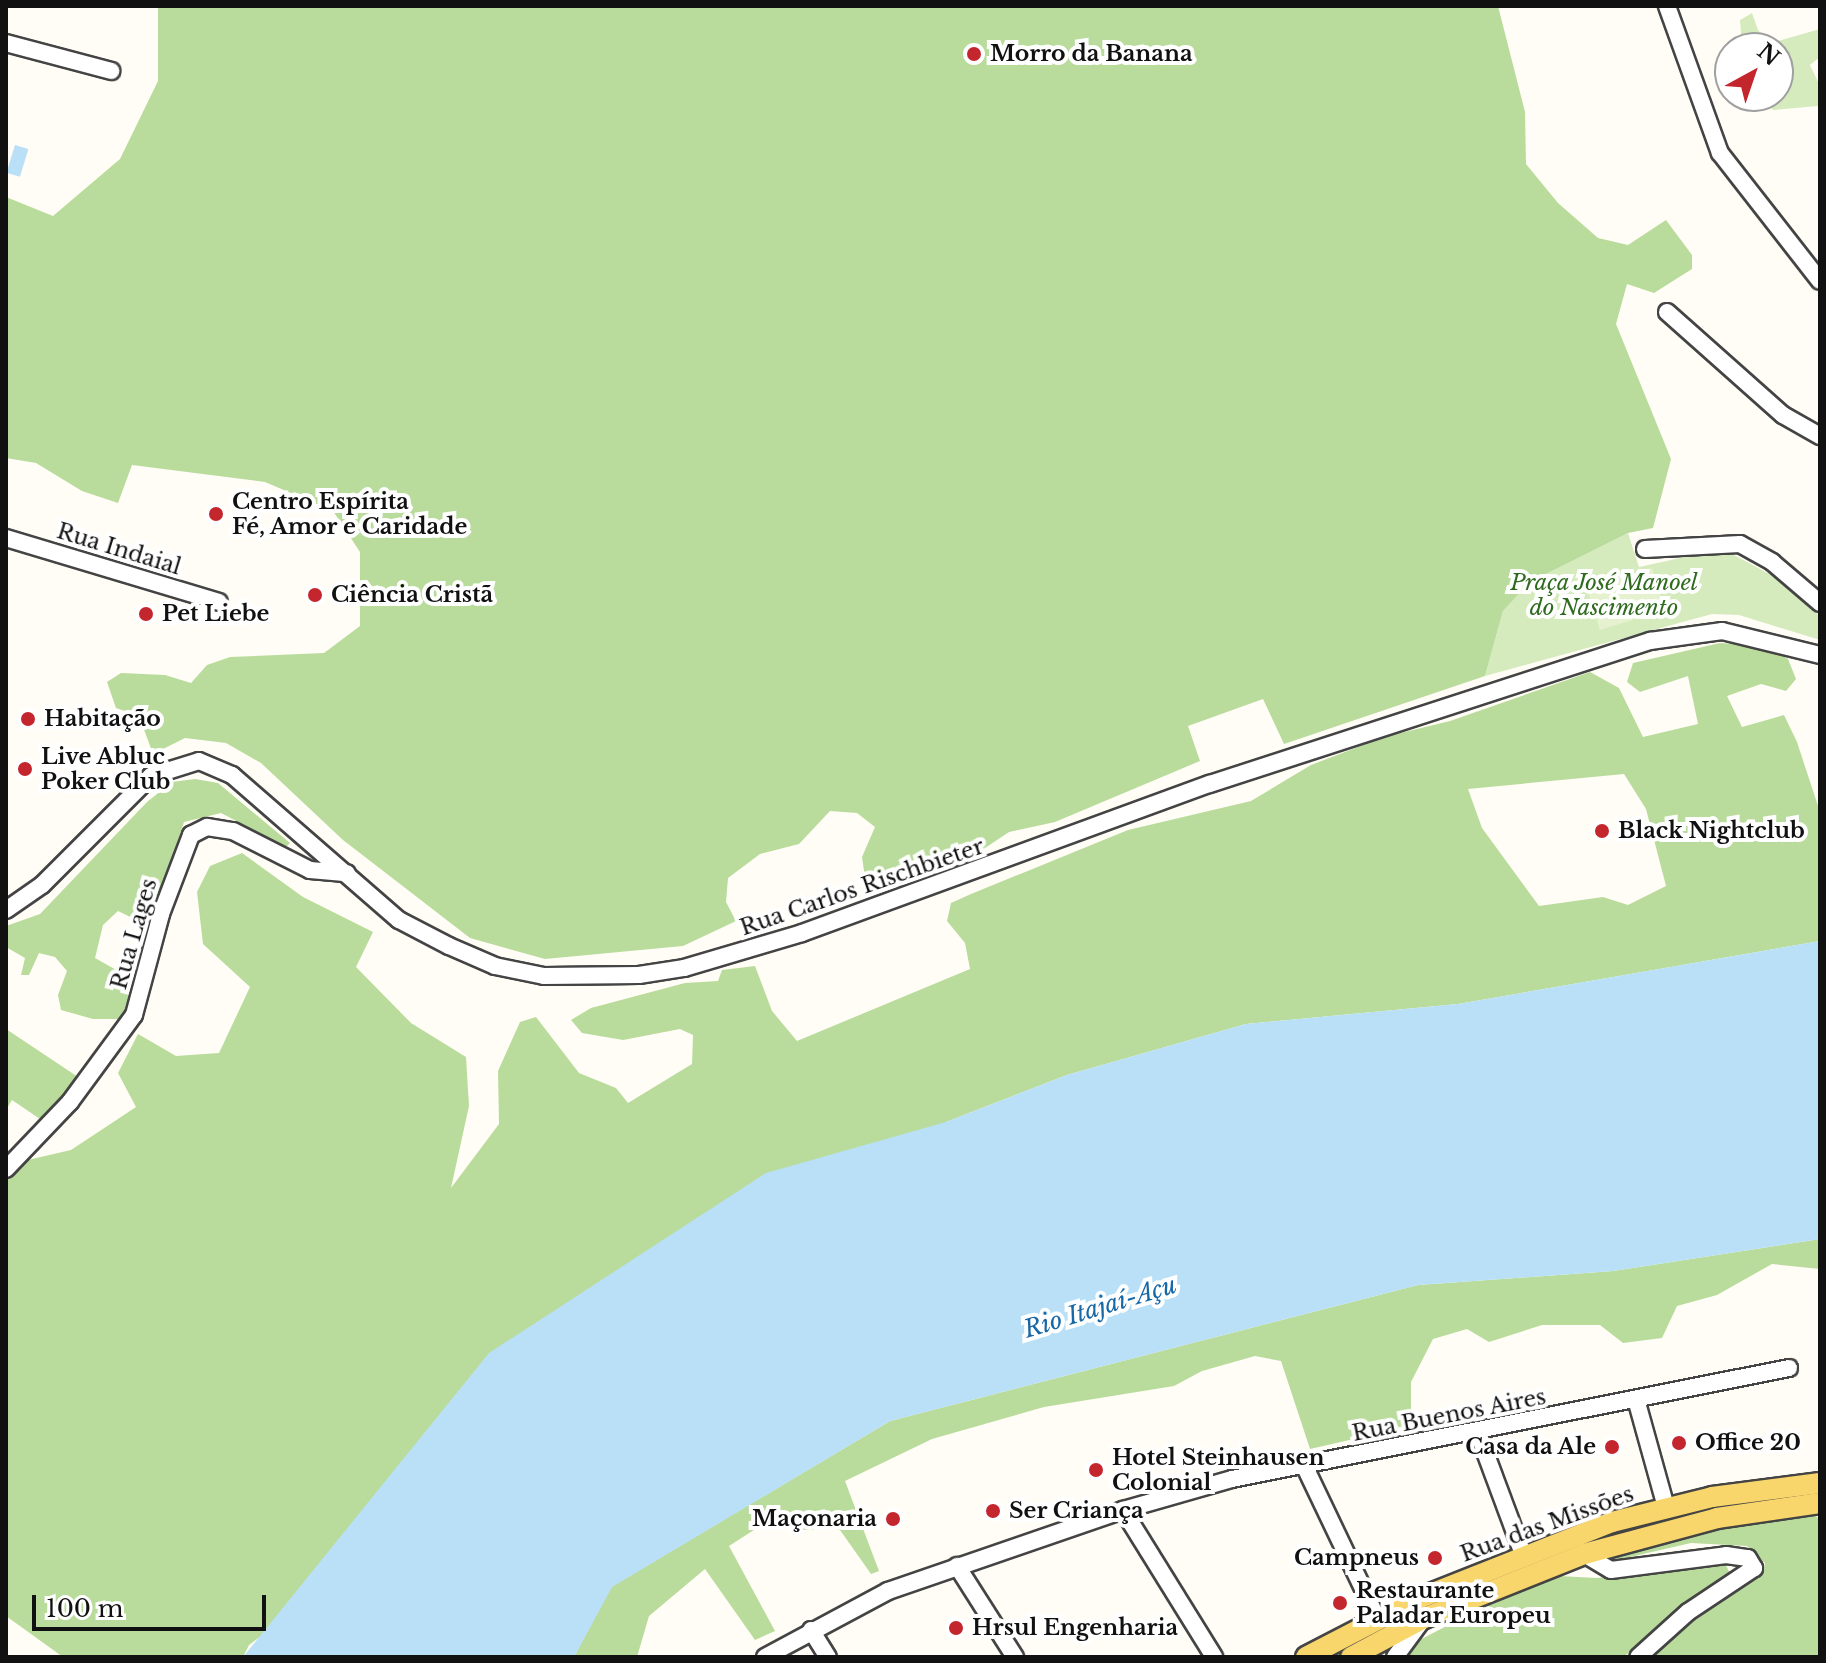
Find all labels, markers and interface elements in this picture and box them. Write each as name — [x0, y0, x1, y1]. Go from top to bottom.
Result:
north arrow — [1714, 32, 1794, 112]
text: N — [1752, 38, 1785, 72]
place label: Morro da Banana — [990, 41, 1193, 67]
marker: Morro da Banana — [965, 45, 983, 63]
place label: Centro Espírita Fé, Amor e Caridade — [232, 488, 469, 540]
marker: Centro Espírita Fé, Amor e Caridade — [207, 505, 225, 523]
street label: Rua Indaial — [54, 518, 184, 580]
park label: Praça José Manoel do Nascimento — [1510, 569, 1698, 620]
place label: Ciência Cristã — [331, 582, 493, 608]
marker: Ciência Cristã — [306, 586, 324, 604]
place label: Pet Liebe — [162, 601, 269, 627]
marker: Pet Liebe — [137, 605, 155, 623]
place label: Habitação — [44, 706, 161, 732]
marker: Habitação — [19, 710, 37, 728]
place label: Live Abluc Poker Club — [41, 743, 171, 794]
marker: Live Abluc Poker Club — [16, 760, 34, 778]
place label: Black Nightclub — [1618, 818, 1805, 844]
marker: Black Nightclub — [1593, 822, 1611, 840]
street label: Rua Carlos Rischbieter — [736, 833, 988, 941]
street label: Rua Lages — [106, 875, 162, 993]
water label: Rio Itajaí-Açu — [1020, 1270, 1180, 1344]
street label: Rua Buenos Aires — [1349, 1383, 1549, 1447]
place label: Office 20 — [1695, 1430, 1801, 1456]
place label: Casa da Ale — [1464, 1434, 1596, 1460]
marker: Office 20 — [1670, 1434, 1688, 1452]
marker: Casa da Ale — [1603, 1438, 1621, 1456]
place label: Hotel Steinhausen Colonial — [1112, 1444, 1324, 1496]
marker: Hotel Steinhausen Colonial — [1087, 1461, 1105, 1479]
street label: Rua das Missões — [1457, 1480, 1637, 1568]
place label: Ser Criança — [1009, 1498, 1144, 1524]
marker: Ser Criança — [984, 1502, 1002, 1520]
place label: Maçonaria — [752, 1506, 877, 1532]
marker: Maçonaria — [884, 1510, 902, 1528]
place label: Campneus — [1294, 1545, 1419, 1571]
marker: Campneus — [1426, 1549, 1444, 1567]
place label: Restaurante Paladar Europeu — [1356, 1577, 1551, 1628]
scale bar — [36, 1579, 270, 1629]
text: 100 m — [46, 1594, 124, 1623]
marker: Restaurante Paladar Europeu — [1331, 1594, 1349, 1612]
place label: Hrsul Engenharia — [972, 1615, 1178, 1641]
marker: Hrsul Engenharia — [947, 1619, 965, 1637]

